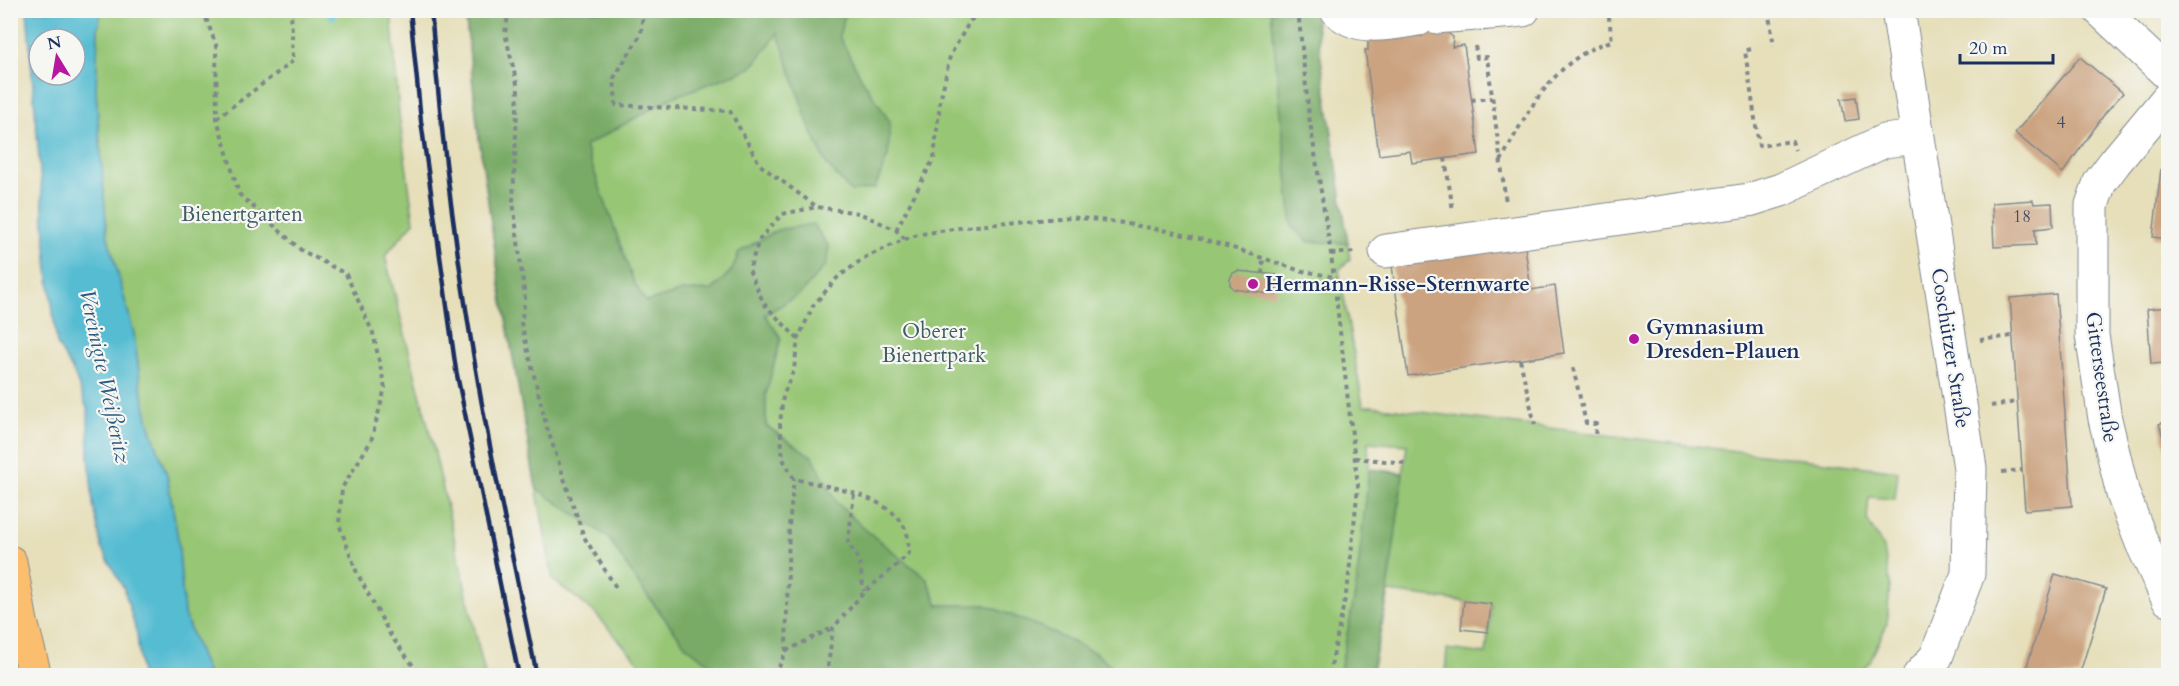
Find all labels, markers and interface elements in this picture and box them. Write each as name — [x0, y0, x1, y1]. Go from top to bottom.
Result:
north arrow — [27, 27, 87, 87]
scale bar — [1960, 27, 2053, 65]
text: N — [45, 31, 63, 55]
text: 20 m — [1969, 36, 2008, 61]
house number: 4 — [2056, 110, 2066, 135]
park label: Bienertgarten — [181, 200, 303, 229]
house number: 18 — [2013, 204, 2031, 229]
street label: Coschützer Straße — [1924, 266, 1977, 430]
place label: Hermann-Risse-Sternwarte — [1265, 270, 1530, 299]
marker: Hermann-Risse-Sternwarte — [1246, 277, 1260, 291]
water label: Vereinigte Weißeritz — [72, 286, 138, 467]
street label: Gitterseestraße — [2078, 310, 2125, 444]
place label: Gymnasium Dresden-Plauen — [1646, 313, 1800, 366]
park label: Oberer Bienertpark — [882, 317, 987, 370]
marker: Gymnasium Dresden-Plauen — [1627, 332, 1641, 346]

